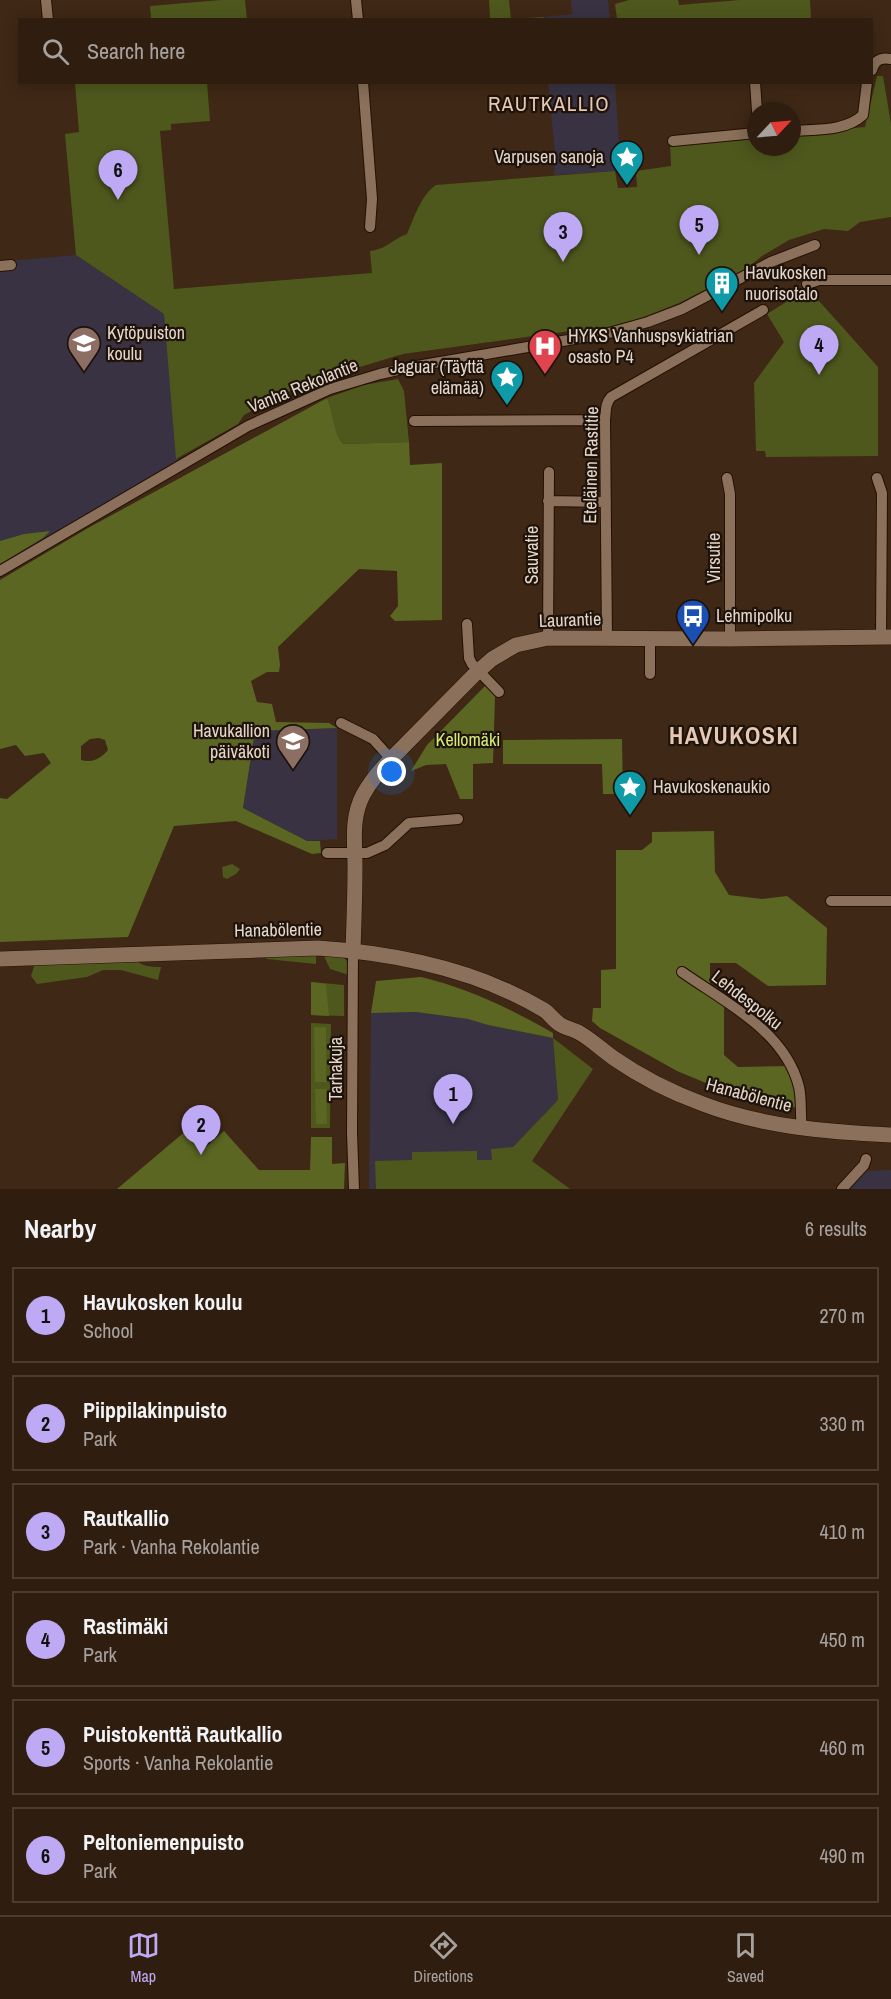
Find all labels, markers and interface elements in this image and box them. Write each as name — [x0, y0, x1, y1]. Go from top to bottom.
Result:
search box — [18, 18, 873, 84]
icon: search — [39, 35, 72, 68]
text: Search here — [87, 36, 185, 66]
district label: RAUTKALLIO — [488, 89, 610, 118]
north arrow — [747, 102, 801, 156]
place icon: Varpusen sanoja — [609, 139, 645, 186]
place label: Varpusen sanoja — [494, 144, 604, 169]
pin: 6 — [98, 150, 138, 200]
pin: 5 — [680, 206, 718, 255]
pin: 3 — [544, 212, 582, 262]
place label: Havukosken nuorisotalo — [745, 260, 826, 306]
building icon: Havukosken nuorisotalo — [704, 265, 740, 312]
place label: Kytöpuiston koulu — [107, 320, 185, 366]
place label: HYKS Vanhuspsykiatrian osasto P4 — [568, 323, 733, 369]
school or university icon: Kytöpuiston koulu — [66, 325, 102, 372]
pin: 4 — [800, 326, 838, 375]
hospital icon: HYKS Vanhuspsykiatrian osasto P4 — [527, 328, 563, 375]
street label: Vanha Rekolantie — [244, 352, 361, 419]
place label: Jaguar (Täyttä elämää) — [390, 354, 484, 400]
place icon: Jaguar (Täyttä elämää) — [489, 359, 525, 406]
street label: Eteläinen Rastitie — [577, 406, 604, 524]
street label: Sauvatie — [519, 526, 544, 584]
street label: Virsutie — [701, 533, 726, 583]
bus stop icon: Lehmipolku — [675, 598, 711, 645]
place label: Lehmipolku — [716, 603, 792, 628]
street label: Laurantie — [538, 606, 602, 633]
place label: Havukallion päiväkoti — [193, 718, 270, 764]
district label: HAVUKOSKI — [669, 719, 799, 751]
school or university icon: Havukallion päiväkoti — [275, 723, 311, 770]
park label: Kellomäki — [436, 727, 500, 752]
your location — [377, 757, 406, 786]
place icon: Havukoskenaukio — [612, 769, 648, 816]
place label: Havukoskenaukio — [653, 774, 770, 799]
street label: Hanabölentie — [234, 916, 322, 943]
street label: Lehdespolku — [707, 964, 788, 1035]
street label: Tarhakuja — [323, 1037, 348, 1101]
street label: Hanabölentie — [703, 1071, 795, 1118]
pin: 1 — [434, 1074, 472, 1124]
pin: 2 — [182, 1106, 220, 1155]
text: Nearby — [24, 1211, 96, 1246]
text: 6 results — [805, 1215, 867, 1242]
text: Havukosken koulu — [83, 1287, 242, 1317]
text: 1 — [41, 1302, 50, 1329]
text: 270 m — [819, 1302, 865, 1329]
text: School — [83, 1317, 133, 1344]
text: Piippilakinpuisto — [83, 1395, 227, 1425]
text: 2 — [41, 1410, 50, 1437]
text: 330 m — [819, 1410, 865, 1437]
text: Park — [83, 1425, 117, 1452]
text: Rautkallio — [83, 1503, 169, 1533]
text: 3 — [41, 1518, 50, 1545]
text: 410 m — [819, 1518, 865, 1545]
text: Park · Vanha Rekolantie — [83, 1533, 260, 1560]
text: Rastimäki — [83, 1611, 168, 1641]
text: 4 — [41, 1626, 50, 1653]
text: 450 m — [819, 1626, 865, 1653]
text: Park — [83, 1641, 117, 1668]
text: Puistokenttä Rautkallio — [83, 1719, 283, 1749]
text: 5 — [41, 1734, 50, 1761]
text: 460 m — [819, 1734, 865, 1761]
text: Sports · Vanha Rekolantie — [83, 1749, 273, 1776]
text: Peltoniemenpuisto — [83, 1827, 244, 1857]
text: 6 — [41, 1842, 50, 1869]
text: 490 m — [819, 1842, 865, 1869]
text: Park — [83, 1857, 117, 1884]
tab: Map — [127, 1929, 160, 1987]
tab: Directions — [413, 1929, 473, 1987]
tab: Saved — [727, 1929, 764, 1987]

